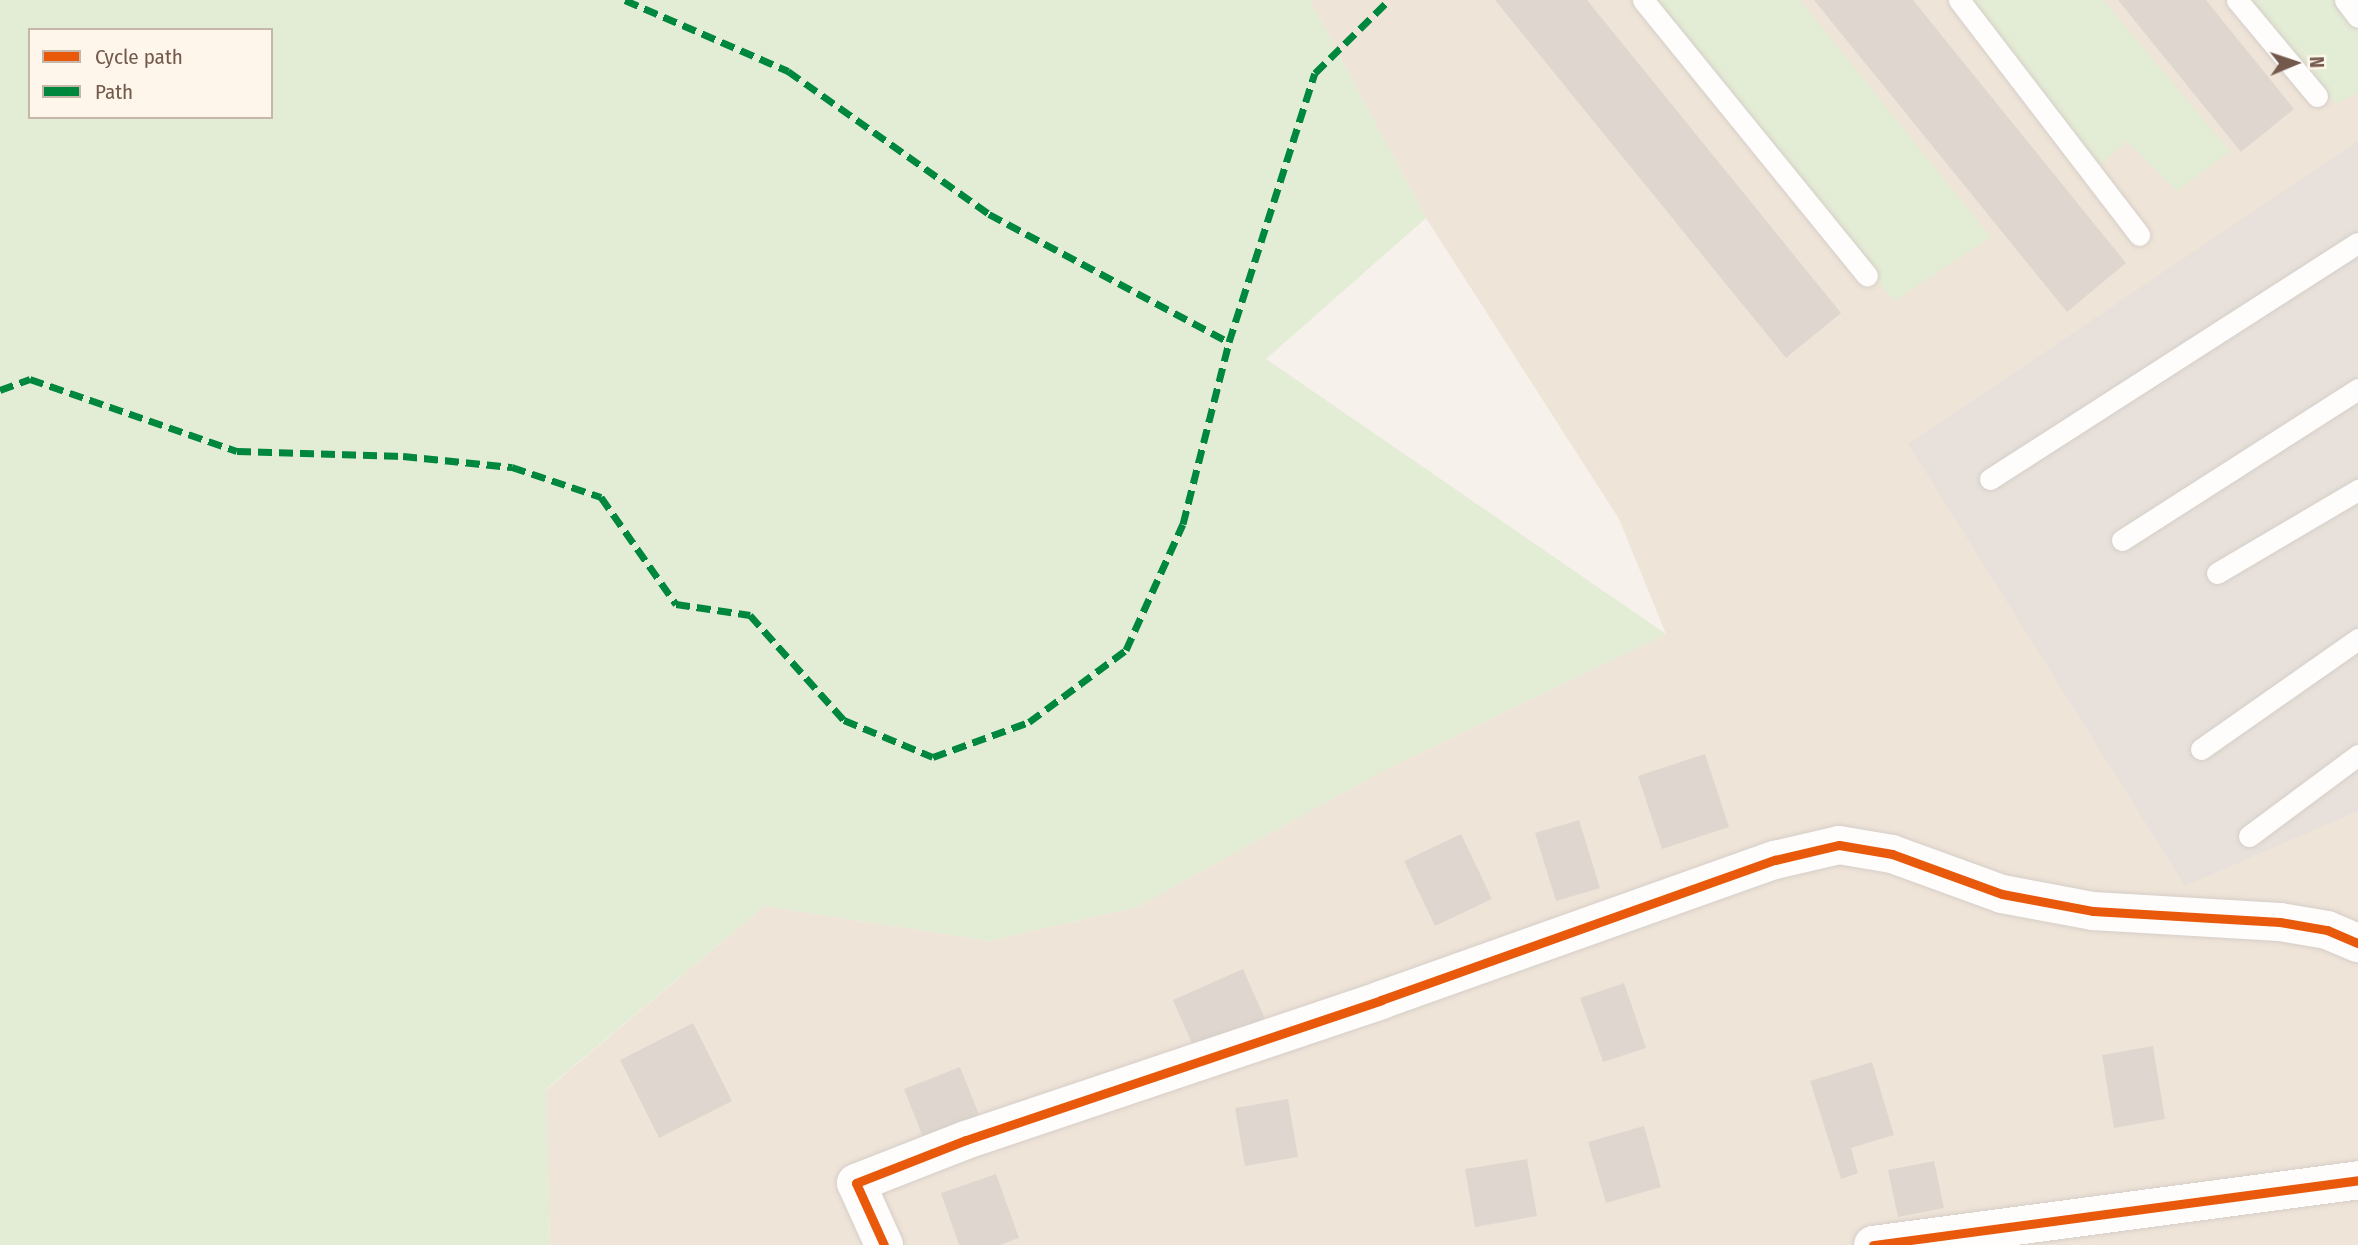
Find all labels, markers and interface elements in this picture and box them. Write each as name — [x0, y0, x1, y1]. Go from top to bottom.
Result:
legend — [28, 28, 273, 119]
north arrow — [2260, 28, 2330, 98]
text: Cycle path — [95, 44, 183, 70]
text: N — [2305, 56, 2328, 68]
text: Path — [95, 79, 133, 105]

